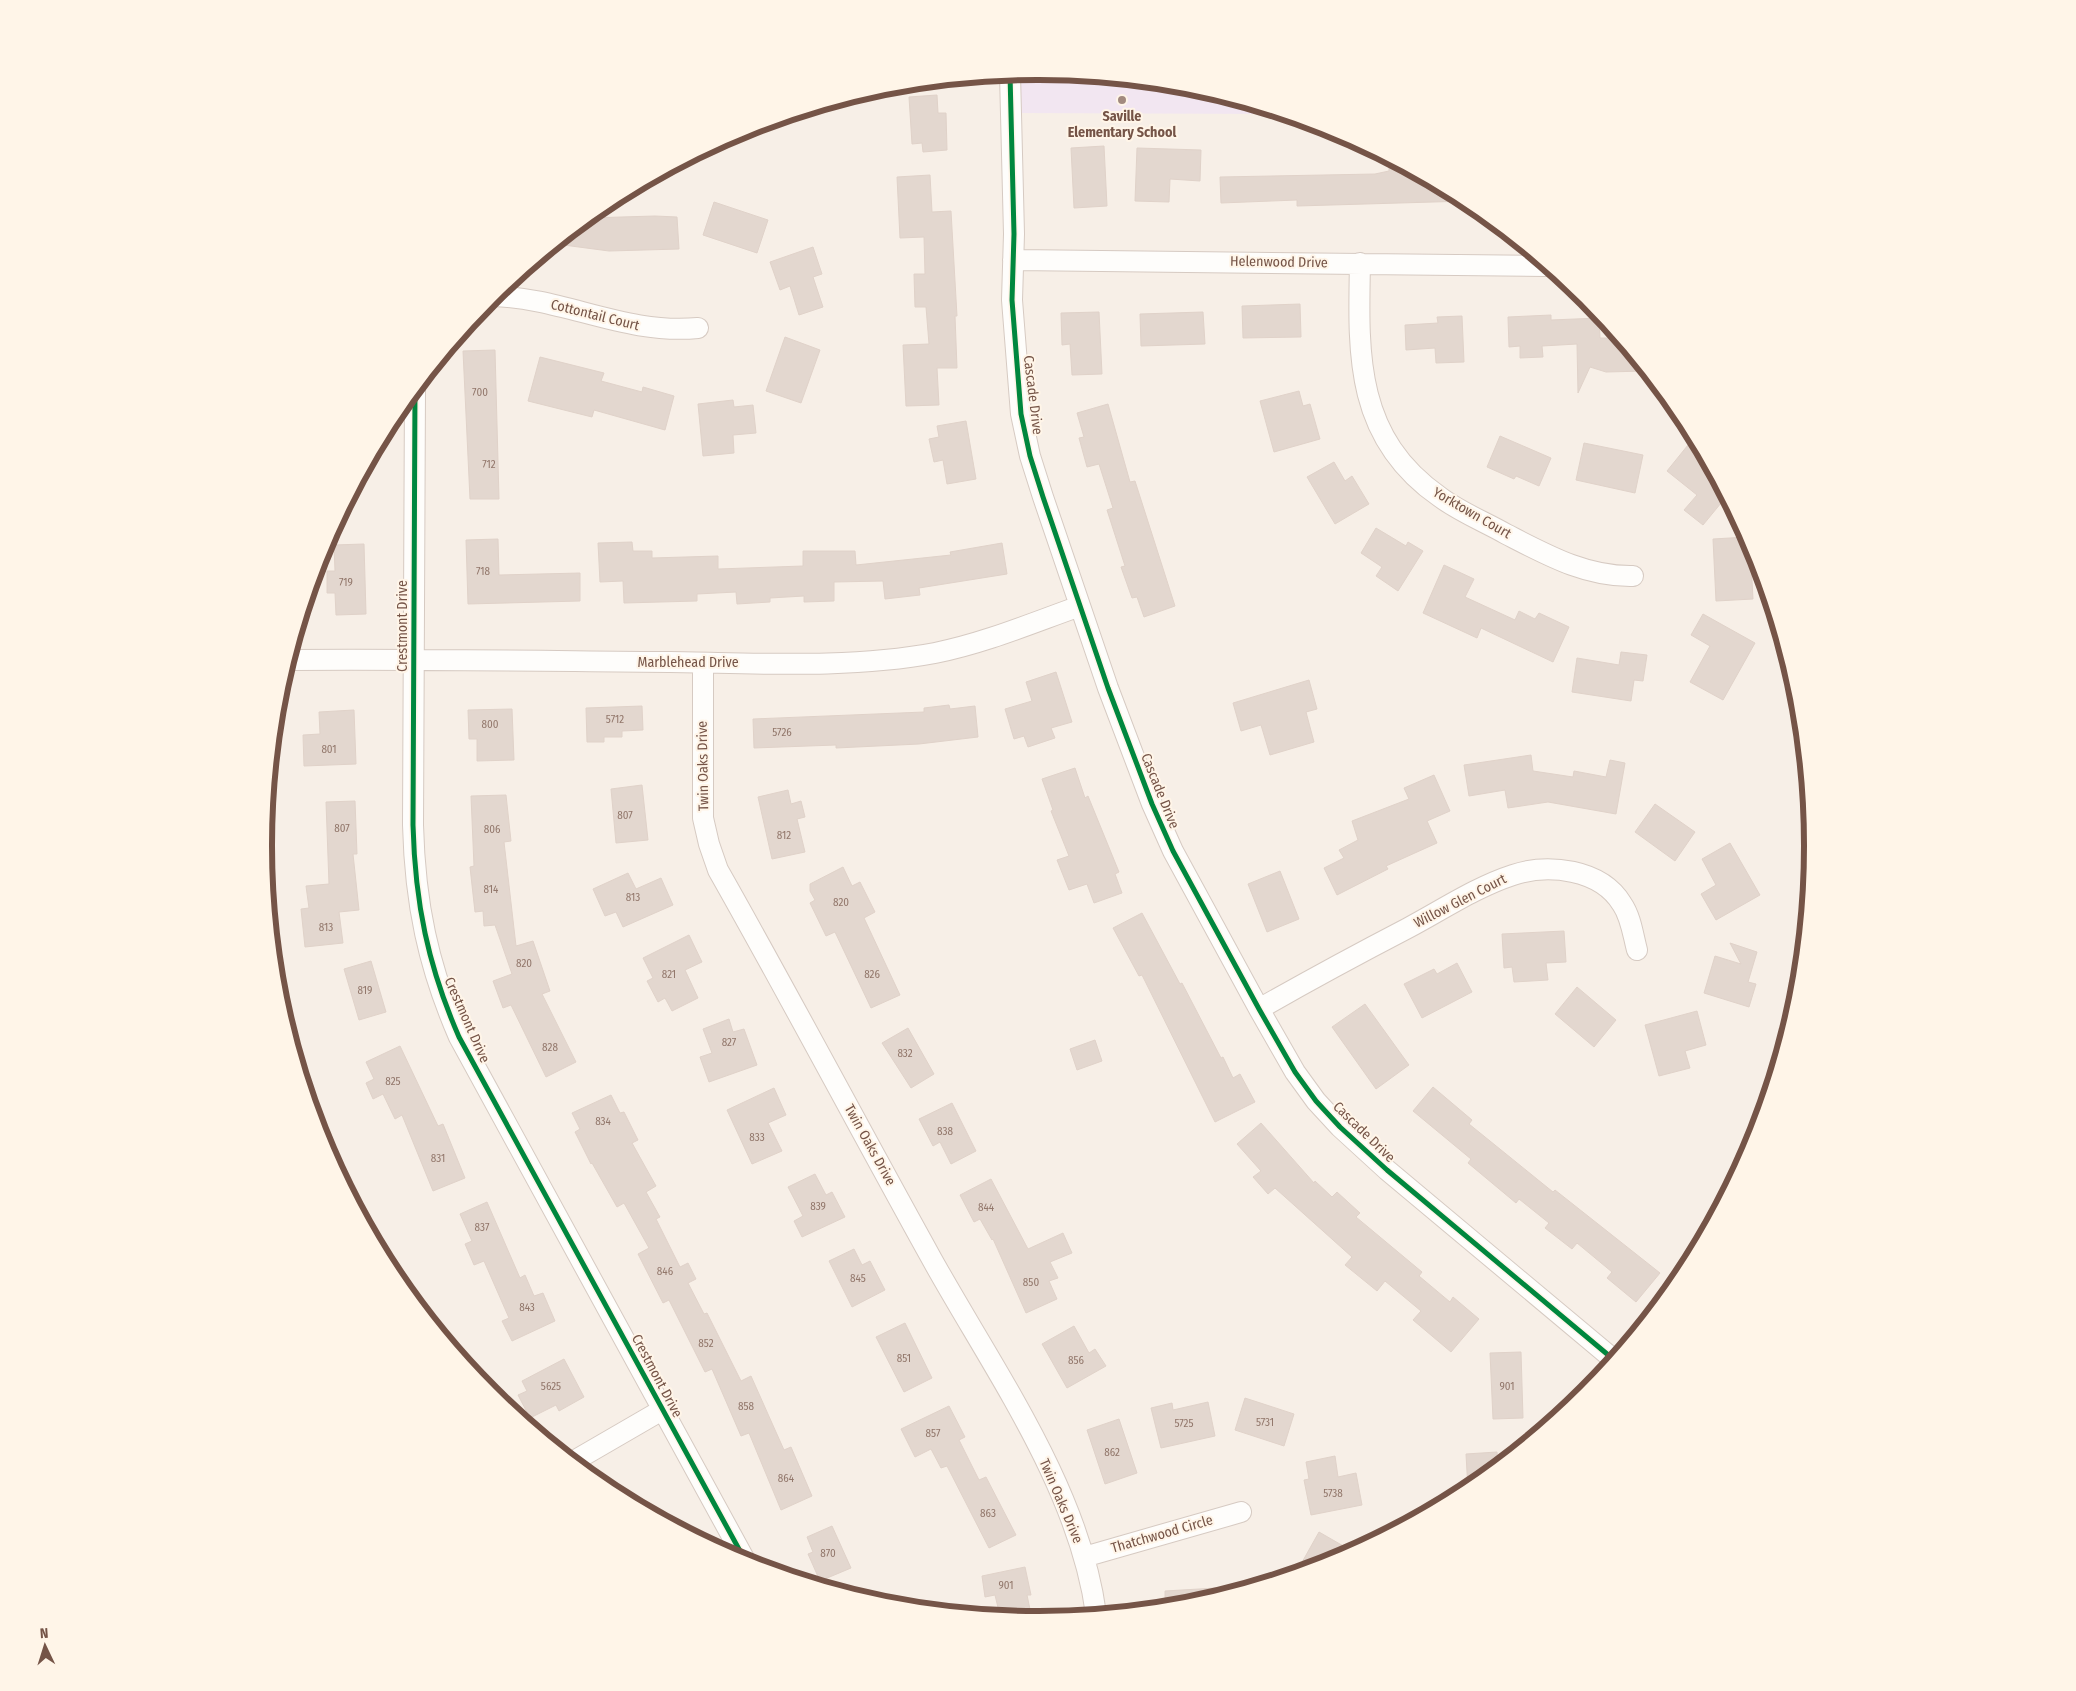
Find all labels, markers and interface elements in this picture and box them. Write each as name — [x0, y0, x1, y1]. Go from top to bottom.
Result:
marker: Saville Elementary School — [1116, 94, 1128, 106]
place label: Saville Elementary School — [1068, 108, 1176, 141]
street label: Helenwood Drive — [1230, 253, 1328, 271]
street label: Cottontail Court — [549, 296, 641, 334]
street label: Cascade Drive — [1020, 354, 1046, 436]
house number: 700 — [472, 386, 488, 399]
house number: 712 — [482, 458, 496, 471]
street label: Yorktown Court — [1430, 484, 1514, 542]
house number: 718 — [476, 565, 491, 578]
house number: 719 — [339, 576, 353, 589]
street label: Crestmont Drive — [394, 580, 411, 672]
street label: Marblehead Drive — [637, 654, 739, 671]
house number: 5712 — [606, 713, 624, 726]
house number: 800 — [482, 718, 499, 731]
street label: Twin Oaks Drive — [694, 721, 712, 811]
house number: 5726 — [772, 726, 792, 739]
house number: 801 — [321, 743, 337, 756]
street label: Cascade Drive — [1137, 751, 1183, 831]
house number: 807 — [617, 809, 633, 822]
house number: 807 — [334, 822, 350, 835]
house number: 806 — [484, 823, 501, 836]
house number: 812 — [777, 829, 791, 842]
street label: Willow Glen Court — [1411, 870, 1509, 932]
house number: 814 — [484, 883, 499, 896]
house number: 813 — [626, 891, 640, 904]
house number: 820 — [833, 896, 849, 909]
house number: 813 — [319, 921, 333, 934]
house number: 820 — [516, 957, 532, 970]
house number: 821 — [662, 968, 676, 981]
house number: 826 — [864, 968, 880, 981]
street label: Crestmont Drive — [441, 975, 493, 1065]
house number: 819 — [358, 984, 372, 997]
house number: 827 — [722, 1036, 737, 1049]
house number: 828 — [542, 1041, 558, 1054]
house number: 832 — [897, 1047, 913, 1060]
house number: 825 — [385, 1075, 401, 1088]
street label: Cascade Drive — [1329, 1098, 1399, 1166]
street label: Twin Oaks Drive — [841, 1101, 899, 1189]
house number: 834 — [595, 1115, 612, 1128]
house number: 838 — [937, 1125, 953, 1138]
house number: 833 — [749, 1131, 765, 1144]
house number: 831 — [431, 1152, 445, 1165]
house number: 839 — [810, 1200, 826, 1213]
house number: 844 — [978, 1201, 995, 1214]
house number: 837 — [475, 1221, 490, 1234]
house number: 846 — [657, 1265, 674, 1278]
house number: 845 — [850, 1272, 866, 1285]
house number: 850 — [1023, 1276, 1039, 1289]
house number: 843 — [519, 1301, 535, 1314]
street label: Crestmont Drive — [628, 1331, 686, 1421]
house number: 852 — [698, 1337, 714, 1350]
house number: 851 — [897, 1352, 911, 1365]
house number: 856 — [1068, 1354, 1085, 1367]
house number: 5625 — [541, 1380, 561, 1393]
house number: 901 — [1499, 1380, 1515, 1393]
house number: 858 — [738, 1400, 755, 1413]
house number: 5731 — [1256, 1416, 1274, 1429]
house number: 5725 — [1174, 1417, 1194, 1430]
house number: 857 — [926, 1427, 941, 1440]
house number: 862 — [1104, 1446, 1120, 1459]
street label: Twin Oaks Drive — [1036, 1456, 1086, 1546]
house number: 864 — [778, 1472, 795, 1485]
house number: 5738 — [1323, 1487, 1343, 1500]
house number: 863 — [980, 1507, 996, 1520]
street label: Thatchwood Circle — [1109, 1511, 1215, 1557]
house number: 870 — [820, 1547, 836, 1560]
house number: 901 — [998, 1579, 1014, 1592]
north arrow — [20, 1621, 70, 1671]
text: N — [39, 1625, 49, 1642]

